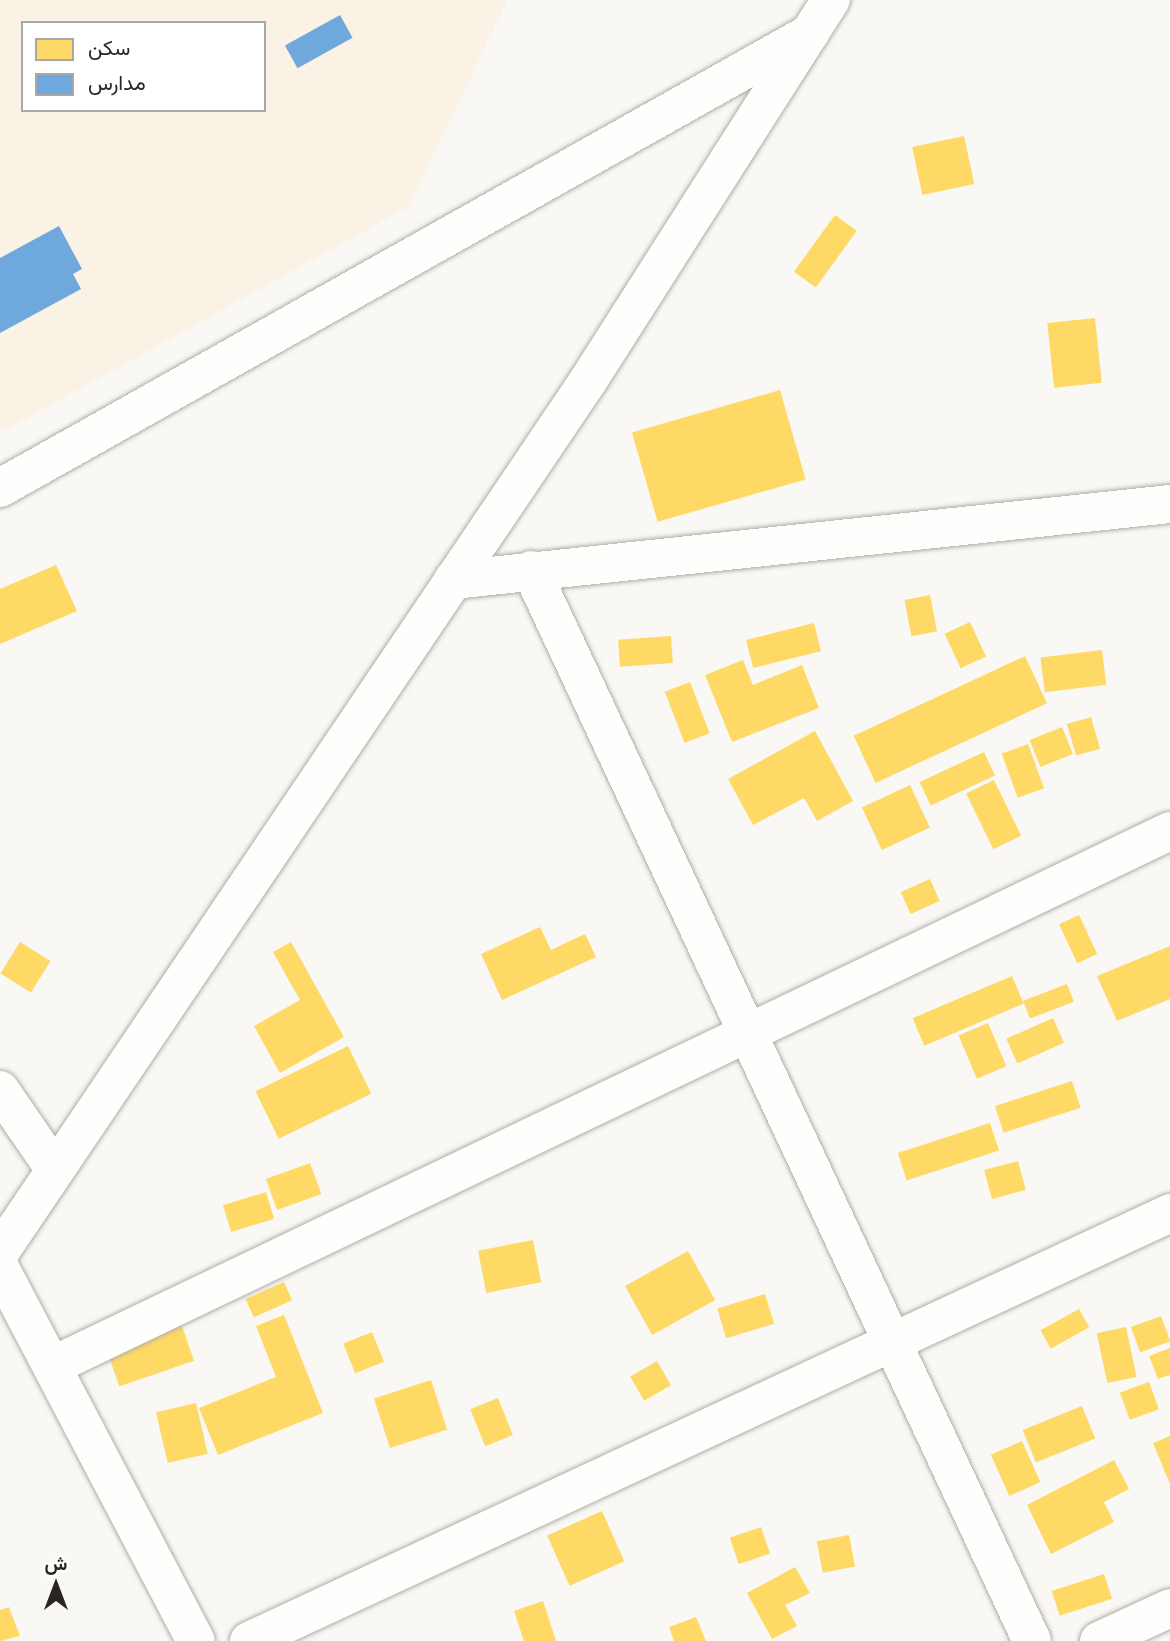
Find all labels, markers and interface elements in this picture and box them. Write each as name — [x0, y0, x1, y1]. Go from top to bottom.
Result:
legend — [21, 21, 266, 112]
text: سكن — [88, 36, 130, 60]
text: مدارس — [88, 71, 146, 95]
north arrow — [21, 1550, 91, 1620]
text: ش — [45, 1553, 67, 1575]

